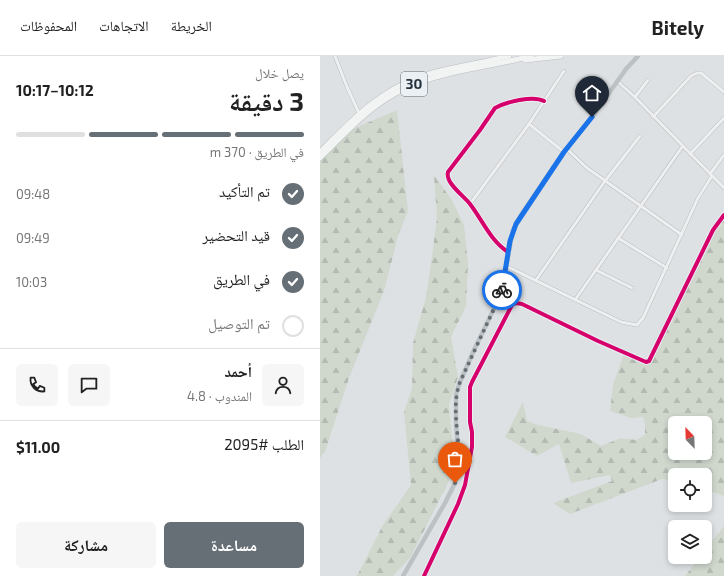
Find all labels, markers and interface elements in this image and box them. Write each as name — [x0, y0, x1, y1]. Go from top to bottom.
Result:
text: Bitely — [652, 16, 704, 39]
text: المحفوظات — [20, 17, 77, 34]
text: الاتجاهات — [99, 17, 149, 34]
text: الخريطة — [171, 17, 212, 34]
text: يصل خلال — [255, 65, 304, 81]
road number: 30 — [401, 72, 427, 96]
pin — [575, 76, 609, 117]
text: 10:12–10:17 — [16, 81, 94, 99]
icon: home — [581, 82, 603, 104]
text: 3 دقيقة — [229, 85, 304, 116]
text: في الطريق · 370 m — [210, 144, 304, 160]
text: تم التأكيد — [219, 182, 270, 200]
icon: check — [282, 183, 304, 205]
text: 09:48 — [16, 186, 50, 202]
text: قيد التحضير — [203, 226, 270, 244]
icon: check — [282, 227, 304, 249]
text: 09:49 — [16, 230, 50, 246]
text: في الطريق — [213, 270, 270, 288]
courier — [482, 270, 522, 310]
icon: check — [282, 271, 304, 293]
text: 10:03 — [16, 274, 47, 290]
icon: bike — [491, 279, 513, 301]
text: تم التوصيل — [208, 314, 270, 332]
text: أحمد — [225, 362, 252, 380]
button: phone — [16, 364, 58, 406]
button: chat — [68, 364, 110, 406]
button: person — [262, 364, 304, 406]
text: المندوب · 4.8 — [187, 388, 252, 404]
north arrow — [668, 416, 712, 460]
map controls — [668, 416, 712, 564]
text: الطلب #2095 — [224, 435, 304, 453]
text: $11.00 — [16, 438, 60, 456]
pin — [438, 442, 472, 483]
icon: bag — [444, 448, 466, 470]
button: locate — [668, 468, 712, 512]
button: layers — [668, 520, 712, 564]
button: مشاركة — [16, 522, 156, 568]
button: مساعدة — [164, 522, 304, 568]

